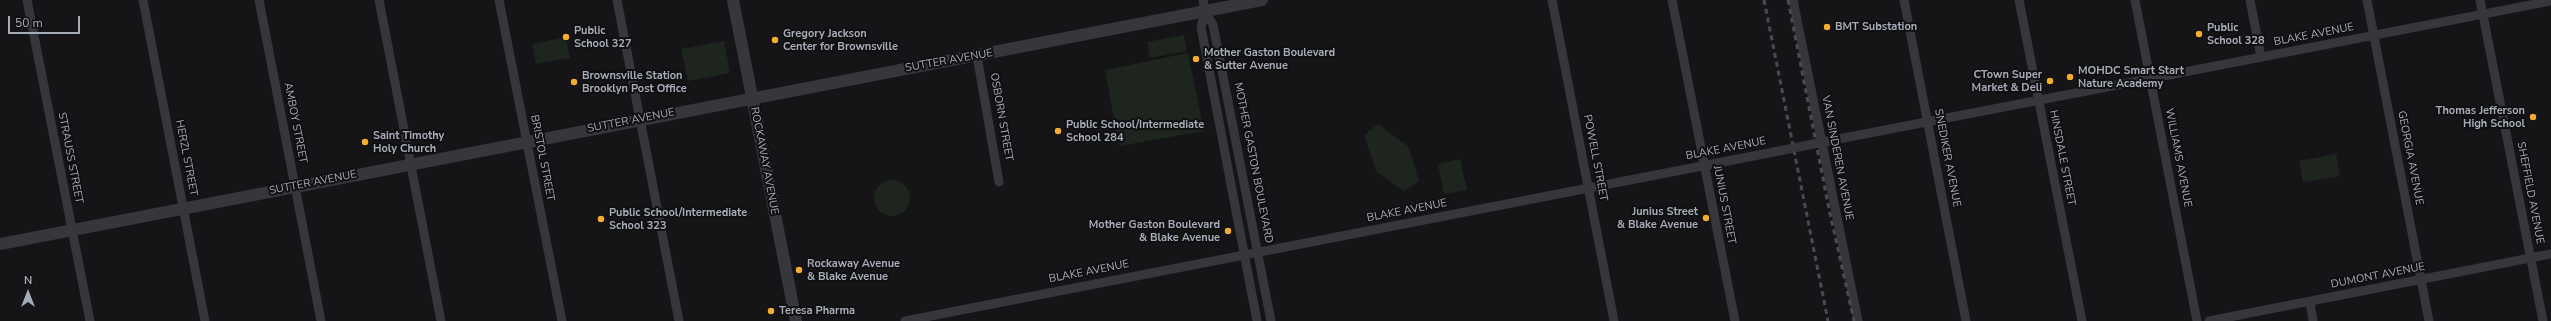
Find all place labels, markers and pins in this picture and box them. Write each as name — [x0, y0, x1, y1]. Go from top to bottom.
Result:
place label: BMT Substation — [1835, 20, 1917, 34]
place label: Public School 328 — [2207, 21, 2265, 47]
marker: BMT Substation — [1822, 22, 1832, 32]
place label: Public School 327 — [574, 24, 632, 50]
place label: Gregory Jackson Center for Brownsville — [783, 27, 898, 53]
marker: Public School 328 — [2194, 29, 2204, 39]
marker: Public School 327 — [561, 32, 571, 42]
marker: Gregory Jackson Center for Brownsville — [770, 35, 780, 45]
place label: Mother Gaston Boulevard & Sutter Avenue — [1204, 46, 1335, 72]
marker: Mother Gaston Boulevard & Sutter Avenue — [1191, 54, 1201, 64]
place label: MOHDC Smart Start Nature Academy — [2078, 64, 2184, 90]
place label: CTown Super Market & Deli — [1972, 68, 2042, 94]
place label: Brownsville Station Brooklyn Post Office — [582, 69, 687, 95]
marker: MOHDC Smart Start Nature Academy — [2065, 72, 2075, 82]
marker: CTown Super Market & Deli — [2045, 76, 2055, 86]
marker: Brownsville Station Brooklyn Post Office — [569, 77, 579, 87]
place label: Thomas Jefferson High School — [2436, 104, 2525, 130]
marker: Thomas Jefferson High School — [2528, 112, 2538, 122]
place label: Public School/Intermediate School 284 — [1066, 118, 1204, 144]
marker: Public School/Intermediate School 284 — [1053, 126, 1063, 136]
place label: Saint Timothy Holy Church — [373, 129, 444, 155]
marker: Saint Timothy Holy Church — [360, 137, 370, 147]
place label: Junius Street & Blake Avenue — [1617, 205, 1698, 231]
place label: Public School/Intermediate School 323 — [609, 206, 747, 232]
marker: Junius Street & Blake Avenue — [1701, 213, 1711, 223]
marker: Public School/Intermediate School 323 — [596, 214, 606, 224]
place label: Mother Gaston Boulevard & Blake Avenue — [1089, 218, 1220, 244]
marker: Mother Gaston Boulevard & Blake Avenue — [1223, 226, 1233, 236]
place label: Rockaway Avenue & Blake Avenue — [807, 257, 900, 283]
marker: Rockaway Avenue & Blake Avenue — [794, 265, 804, 275]
place label: Teresa Pharma — [779, 304, 855, 318]
marker: Teresa Pharma — [766, 306, 776, 316]

